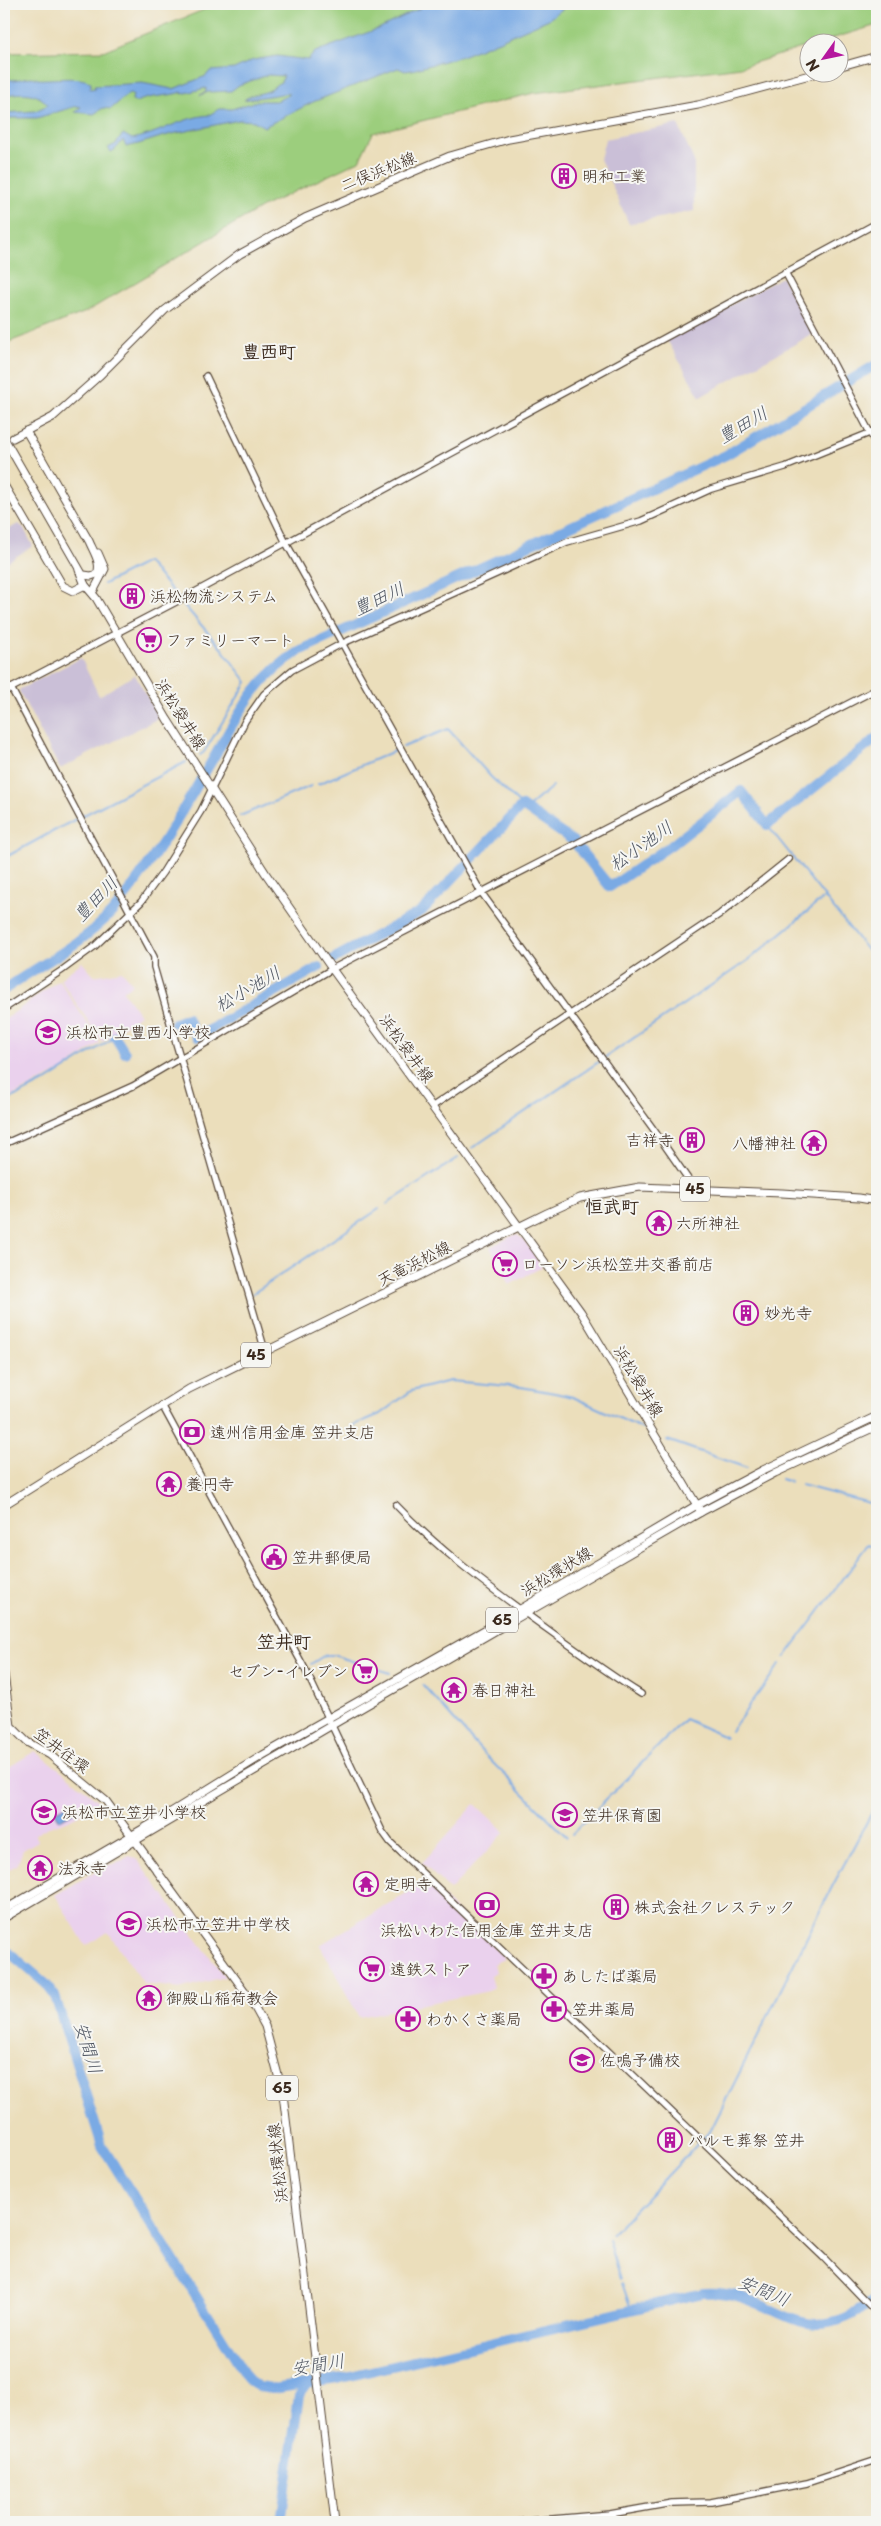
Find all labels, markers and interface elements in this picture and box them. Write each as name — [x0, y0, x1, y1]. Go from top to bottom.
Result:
north arrow — [798, 32, 848, 82]
text: N — [801, 55, 825, 76]
street label: 二俣浜松線 — [336, 144, 419, 196]
building icon: 明和工業 — [551, 163, 577, 189]
place label: 明和工業 — [582, 163, 646, 187]
district label: 豊西町 — [242, 337, 296, 364]
water label: 豊田川 — [712, 399, 772, 449]
water label: 豊田川 — [348, 574, 409, 621]
building icon: 浜松物流システム — [119, 583, 145, 609]
place label: 浜松物流システム — [150, 583, 278, 607]
supermarket icon: ファミリーマート — [136, 627, 162, 653]
place label: ファミリーマート — [166, 627, 294, 651]
street label: 浜松袋井線 — [150, 673, 213, 754]
water label: 松小池川 — [603, 813, 677, 876]
water label: 豊田川 — [66, 869, 123, 927]
water label: 松小池川 — [209, 958, 285, 1017]
street label: 浜松袋井線 — [375, 1008, 441, 1087]
school or university icon: 浜松市立豊西小学校 — [35, 1019, 61, 1045]
place label: 浜松市立豊西小学校 — [66, 1019, 210, 1043]
place label: 吉祥寺 — [626, 1127, 674, 1151]
building icon: 吉祥寺 — [679, 1127, 705, 1153]
place label: 八幡神社 — [732, 1130, 796, 1154]
temple icon: 八幡神社 — [801, 1130, 827, 1156]
road number: 45 — [680, 1176, 710, 1202]
district label: 恒武町 — [585, 1192, 639, 1219]
temple icon: 六所神社 — [646, 1210, 672, 1236]
place label: 六所神社 — [676, 1210, 740, 1234]
street label: 天竜浜松線 — [372, 1233, 455, 1291]
supermarket icon: ローソン浜松笠井交番前店 — [492, 1251, 518, 1277]
place label: ローソン浜松笠井交番前店 — [522, 1251, 714, 1275]
building icon: 妙光寺 — [733, 1300, 759, 1326]
place label: 妙光寺 — [764, 1300, 812, 1324]
street label: 浜松袋井線 — [609, 1340, 671, 1421]
road number: 45 — [241, 1342, 271, 1368]
bank icon: 遠州信用金庫 笠井支店 — [179, 1419, 205, 1445]
place label: 遠州信用金庫 笠井支店 — [210, 1419, 375, 1443]
temple icon: 養円寺 — [156, 1471, 182, 1497]
place label: 養円寺 — [186, 1471, 234, 1495]
street label: 浜松環状線 — [515, 1539, 596, 1601]
public building icon: 笠井郵便局 — [261, 1544, 287, 1570]
place label: 笠井郵便局 — [292, 1544, 372, 1568]
road number: 65 — [486, 1608, 518, 1632]
district label: 笠井町 — [257, 1627, 311, 1654]
place label: セブン-イレブン — [228, 1658, 348, 1682]
supermarket icon: セブン-イレブン — [352, 1658, 378, 1684]
temple icon: 春日神社 — [441, 1677, 467, 1703]
place label: 春日神社 — [472, 1677, 536, 1701]
street label: 笠井往環 — [30, 1720, 95, 1778]
school or university icon: 浜松市立笠井小学校 — [31, 1799, 57, 1825]
place label: 浜松市立笠井小学校 — [62, 1799, 206, 1823]
school or university icon: 笠井保育園 — [552, 1802, 578, 1828]
place label: 笠井保育園 — [582, 1802, 662, 1826]
temple icon: 法永寺 — [27, 1855, 53, 1881]
place label: 法永寺 — [58, 1855, 106, 1879]
temple icon: 定明寺 — [353, 1871, 379, 1897]
place label: 定明寺 — [384, 1871, 432, 1895]
bank icon: 浜松いわた信用金庫 笠井支店 — [474, 1892, 500, 1918]
building icon: 株式会社クレステック — [603, 1894, 629, 1920]
place label: 株式会社クレステック — [634, 1894, 795, 1918]
school or university icon: 浜松市立笠井中学校 — [116, 1911, 142, 1937]
place label: 浜松市立笠井中学校 — [146, 1911, 290, 1935]
place label: 浜松いわた信用金庫 笠井支店 — [380, 1917, 594, 1941]
supermarket icon: 遠鉄ストア — [359, 1956, 385, 1982]
place label: 遠鉄ストア — [390, 1956, 471, 1980]
pharmacy icon: あしたば薬局 — [531, 1963, 557, 1989]
place label: あしたば薬局 — [562, 1963, 658, 1987]
temple icon: 御殿山稲荷教会 — [136, 1985, 162, 2011]
place label: 御殿山稲荷教会 — [166, 1985, 278, 2009]
pharmacy icon: 笠井薬局 — [541, 1996, 567, 2022]
place label: 笠井薬局 — [572, 1996, 636, 2020]
pharmacy icon: わかくさ薬局 — [395, 2006, 421, 2032]
place label: わかくさ薬局 — [426, 2006, 522, 2030]
water label: 安間川 — [69, 2018, 110, 2077]
school or university icon: 佐鳴予備校 — [569, 2047, 595, 2073]
place label: 佐鳴予備校 — [600, 2047, 680, 2071]
road number: 65 — [266, 2076, 298, 2100]
street label: 浜松環状線 — [260, 2122, 292, 2204]
building icon: パルモ葬祭 笠井 — [657, 2127, 683, 2153]
place label: パルモ葬祭 笠井 — [688, 2127, 805, 2151]
water label: 安間川 — [734, 2267, 795, 2312]
water label: 安間川 — [289, 2346, 347, 2381]

